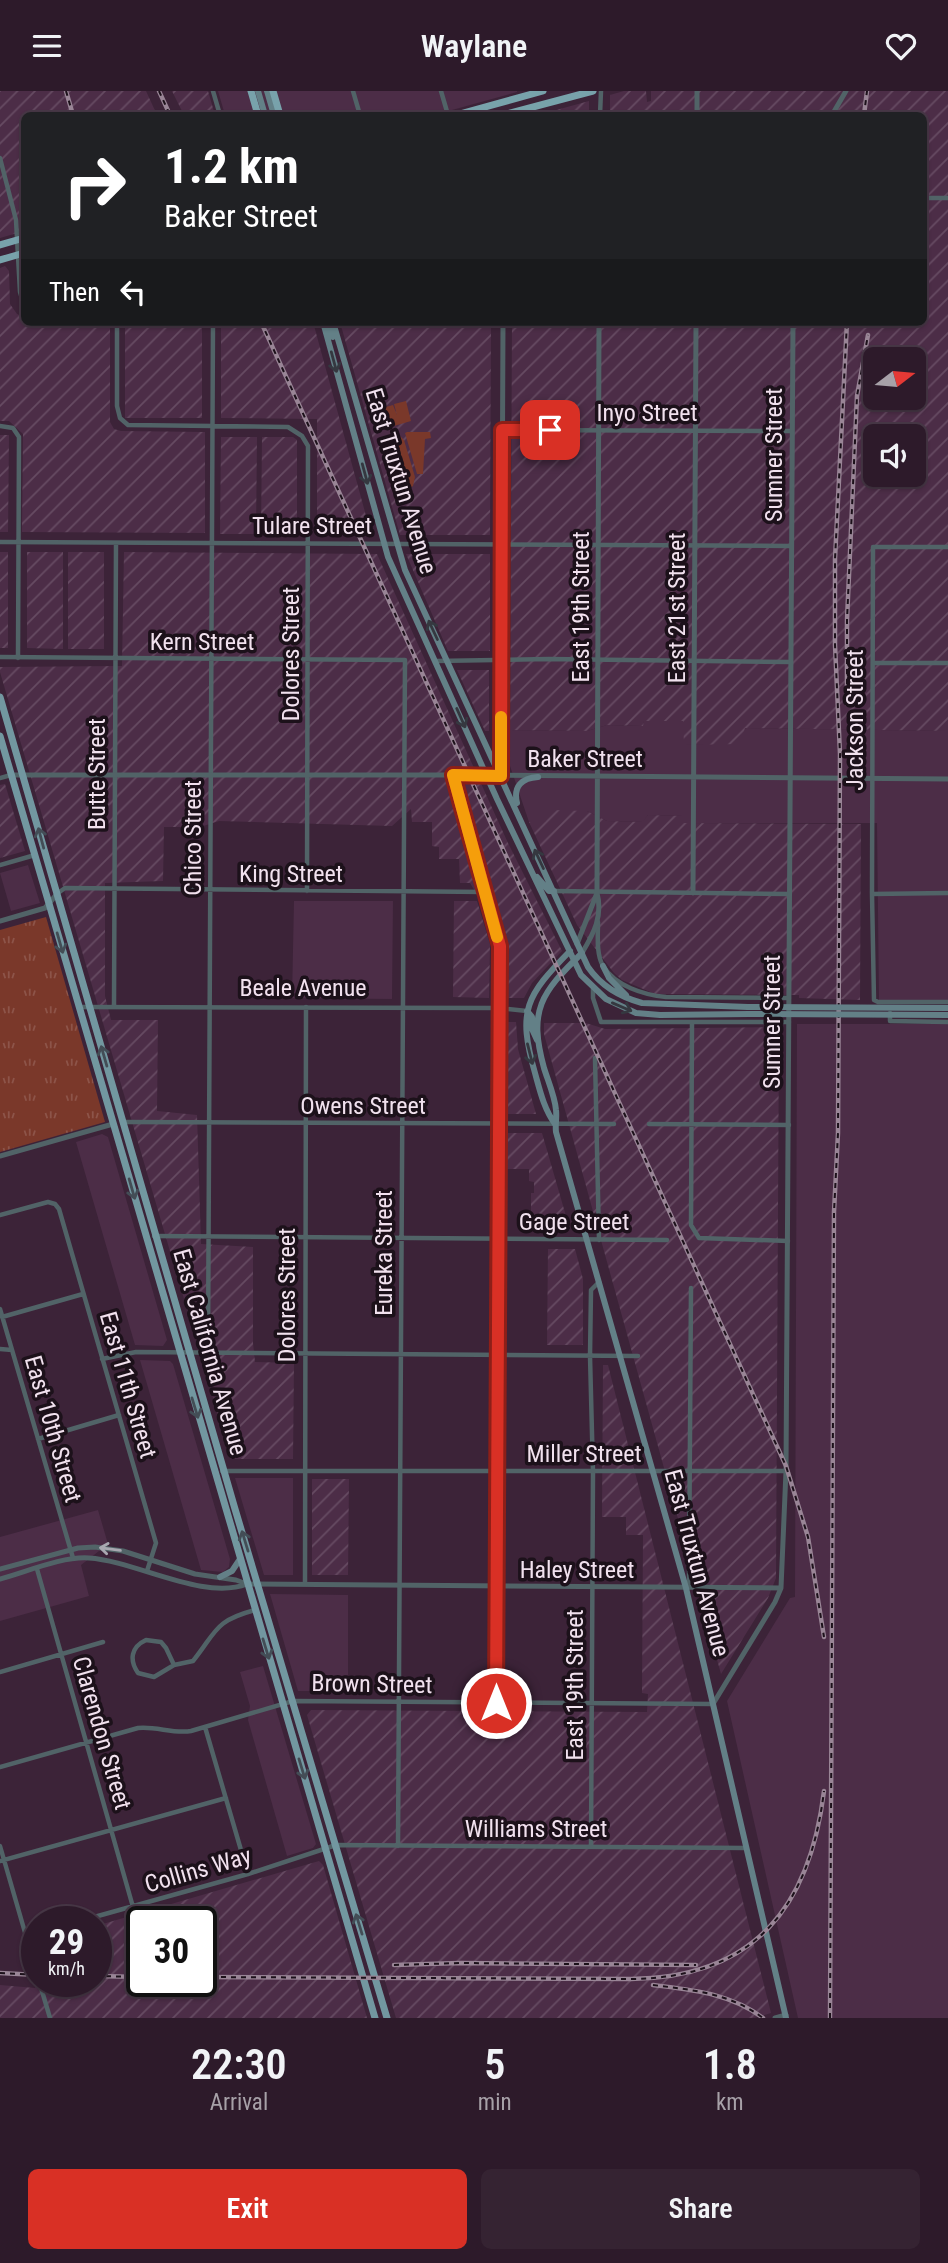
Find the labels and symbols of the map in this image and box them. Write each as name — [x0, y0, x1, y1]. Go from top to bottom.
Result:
north arrow — [863, 347, 926, 409]
one-way arrow — [328, 351, 341, 373]
street label: East Truxtun Avenue — [359, 385, 443, 577]
street label: Sumner Street — [760, 388, 788, 522]
street label: Inyo Street — [596, 399, 698, 427]
pin — [520, 400, 580, 460]
one-way arrow — [359, 463, 372, 485]
street label: Tulare Street — [252, 512, 372, 540]
street label: East 19th Street — [567, 531, 595, 683]
street label: East 21st Street — [663, 533, 691, 683]
street label: Dolores Street — [277, 587, 305, 721]
one-way arrow — [426, 620, 440, 641]
street label: Kern Street — [150, 628, 254, 656]
street label: Jackson Street — [841, 649, 869, 791]
one-way arrow — [455, 707, 468, 729]
street label: Butte Street — [83, 718, 111, 830]
street label: Baker Street — [527, 745, 643, 773]
street label: Chico Street — [179, 780, 207, 896]
one-way arrow — [34, 827, 47, 850]
one-way arrow — [532, 849, 545, 870]
street label: King Street — [239, 860, 343, 888]
one-way arrow — [55, 931, 68, 953]
street label: Sumner Street — [758, 955, 786, 1089]
street label: Beale Avenue — [239, 974, 367, 1002]
one-way arrow — [611, 1001, 632, 1014]
one-way arrow — [524, 1042, 537, 1064]
one-way arrow — [97, 1046, 110, 1068]
street label: Owens Street — [300, 1092, 426, 1120]
one-way arrow — [126, 1178, 139, 1200]
street label: Eureka Street — [370, 1190, 398, 1316]
street label: Gage Street — [519, 1208, 629, 1236]
street label: Dolores Street — [273, 1228, 301, 1362]
street label: East California Avenue — [167, 1246, 253, 1458]
street label: East 11th Street — [94, 1309, 162, 1461]
street label: East 10th Street — [19, 1353, 87, 1505]
one-way arrow — [190, 1396, 203, 1418]
street label: Miller Street — [527, 1440, 641, 1468]
street label: East Truxtun Avenue — [659, 1466, 735, 1660]
one-way arrow — [238, 1531, 251, 1553]
one-way arrow — [99, 1542, 122, 1555]
street label: Haley Street — [520, 1556, 634, 1584]
street label: East 19th Street — [561, 1609, 589, 1761]
one-way arrow — [261, 1638, 274, 1660]
street label: Clarendon Street — [67, 1653, 137, 1813]
position arrow — [459, 1666, 533, 1740]
street label: Brown Street — [311, 1669, 433, 1699]
one-way arrow — [297, 1758, 310, 1780]
street label: Williams Street — [465, 1815, 607, 1843]
street label: Collins Way — [142, 1841, 254, 1899]
speed limit sign: 30 — [126, 1906, 217, 1997]
one-way arrow — [352, 1913, 365, 1935]

